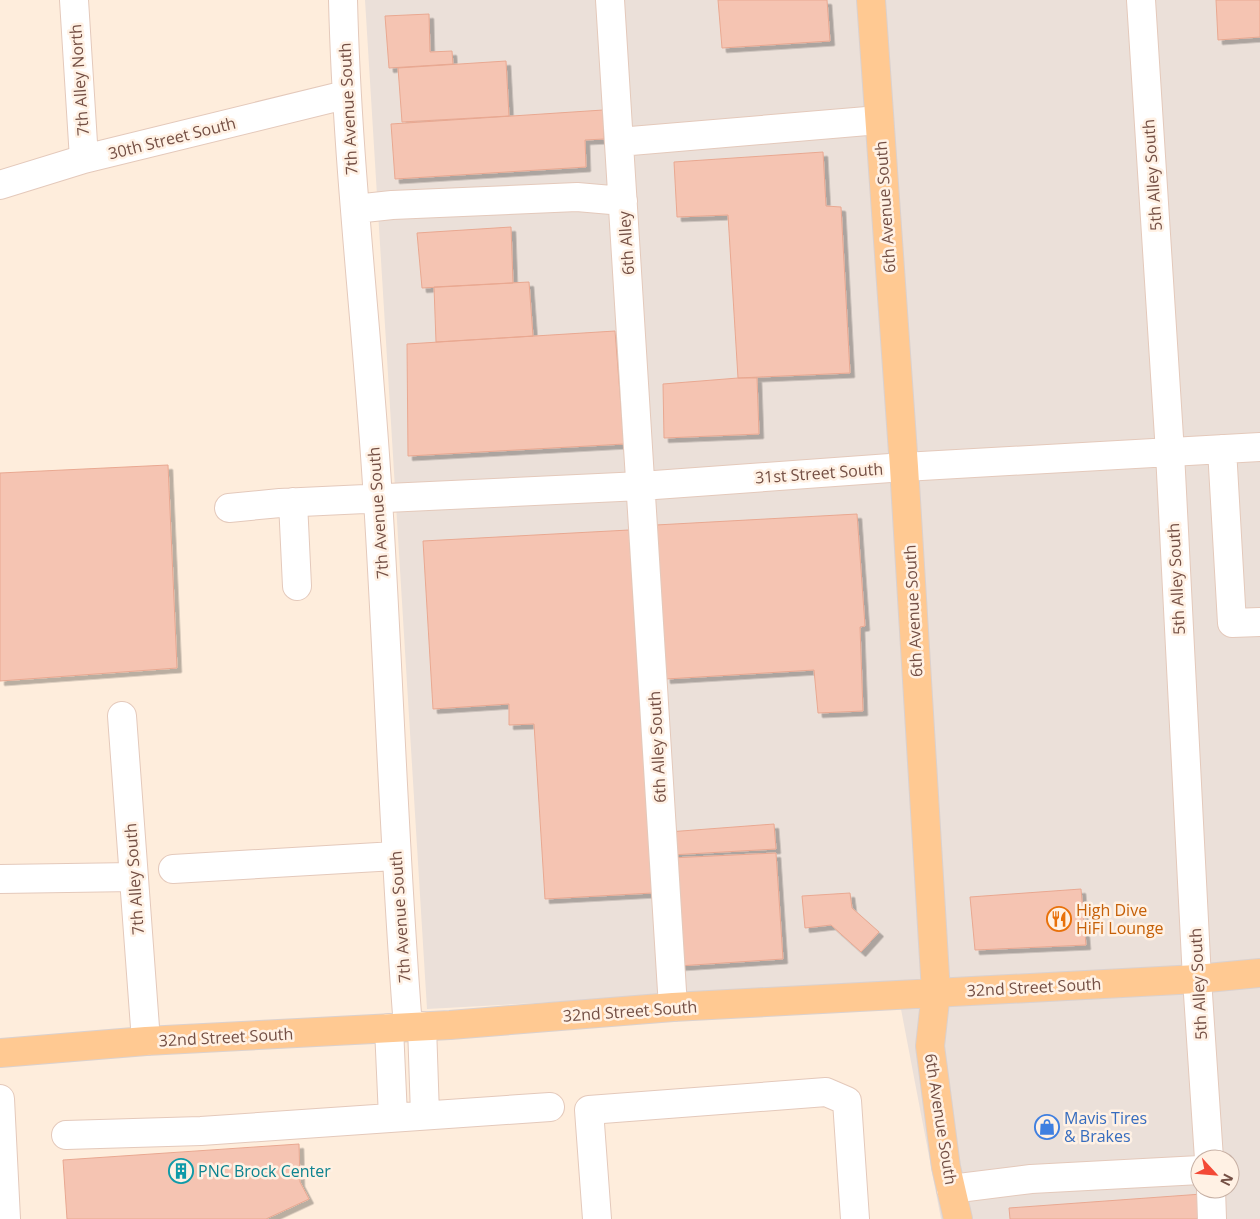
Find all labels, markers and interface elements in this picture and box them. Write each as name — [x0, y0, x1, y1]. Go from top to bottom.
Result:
street label: 7th Alley North — [64, 23, 94, 137]
street label: 7th Avenue South — [334, 42, 362, 176]
street label: 30th Street South — [106, 112, 238, 164]
street label: 5th Alley South — [1137, 118, 1167, 232]
street label: 6th Avenue South — [869, 140, 901, 274]
street label: 6th Alley — [613, 209, 639, 276]
street label: 7th Avenue South — [362, 446, 394, 580]
street label: 31st Street South — [754, 458, 884, 488]
street label: 5th Alley South — [1162, 523, 1190, 635]
street label: 6th Avenue South — [899, 544, 927, 678]
street label: 6th Alley South — [643, 691, 671, 803]
street label: 7th Alley South — [119, 822, 149, 936]
street label: 7th Avenue South — [384, 850, 416, 984]
place label: High Dive HiFi Lounge — [1076, 899, 1164, 939]
restaurant icon: High Dive HiFi Lounge — [1046, 906, 1072, 932]
street label: 5th Alley South — [1184, 928, 1212, 1040]
street label: 32nd Street South — [966, 972, 1102, 1002]
street label: 32nd Street South — [562, 995, 698, 1027]
street label: 32nd Street South — [158, 1022, 294, 1052]
street label: 6th Avenue South — [920, 1052, 962, 1186]
place label: Mavis Tires & Brakes — [1064, 1107, 1147, 1147]
shop icon: Mavis Tires & Brakes — [1034, 1114, 1060, 1140]
north arrow — [1190, 1149, 1240, 1199]
building icon: PNC Brock Center — [168, 1158, 194, 1184]
place label: PNC Brock Center — [198, 1160, 331, 1182]
text: N — [1216, 1171, 1238, 1189]

